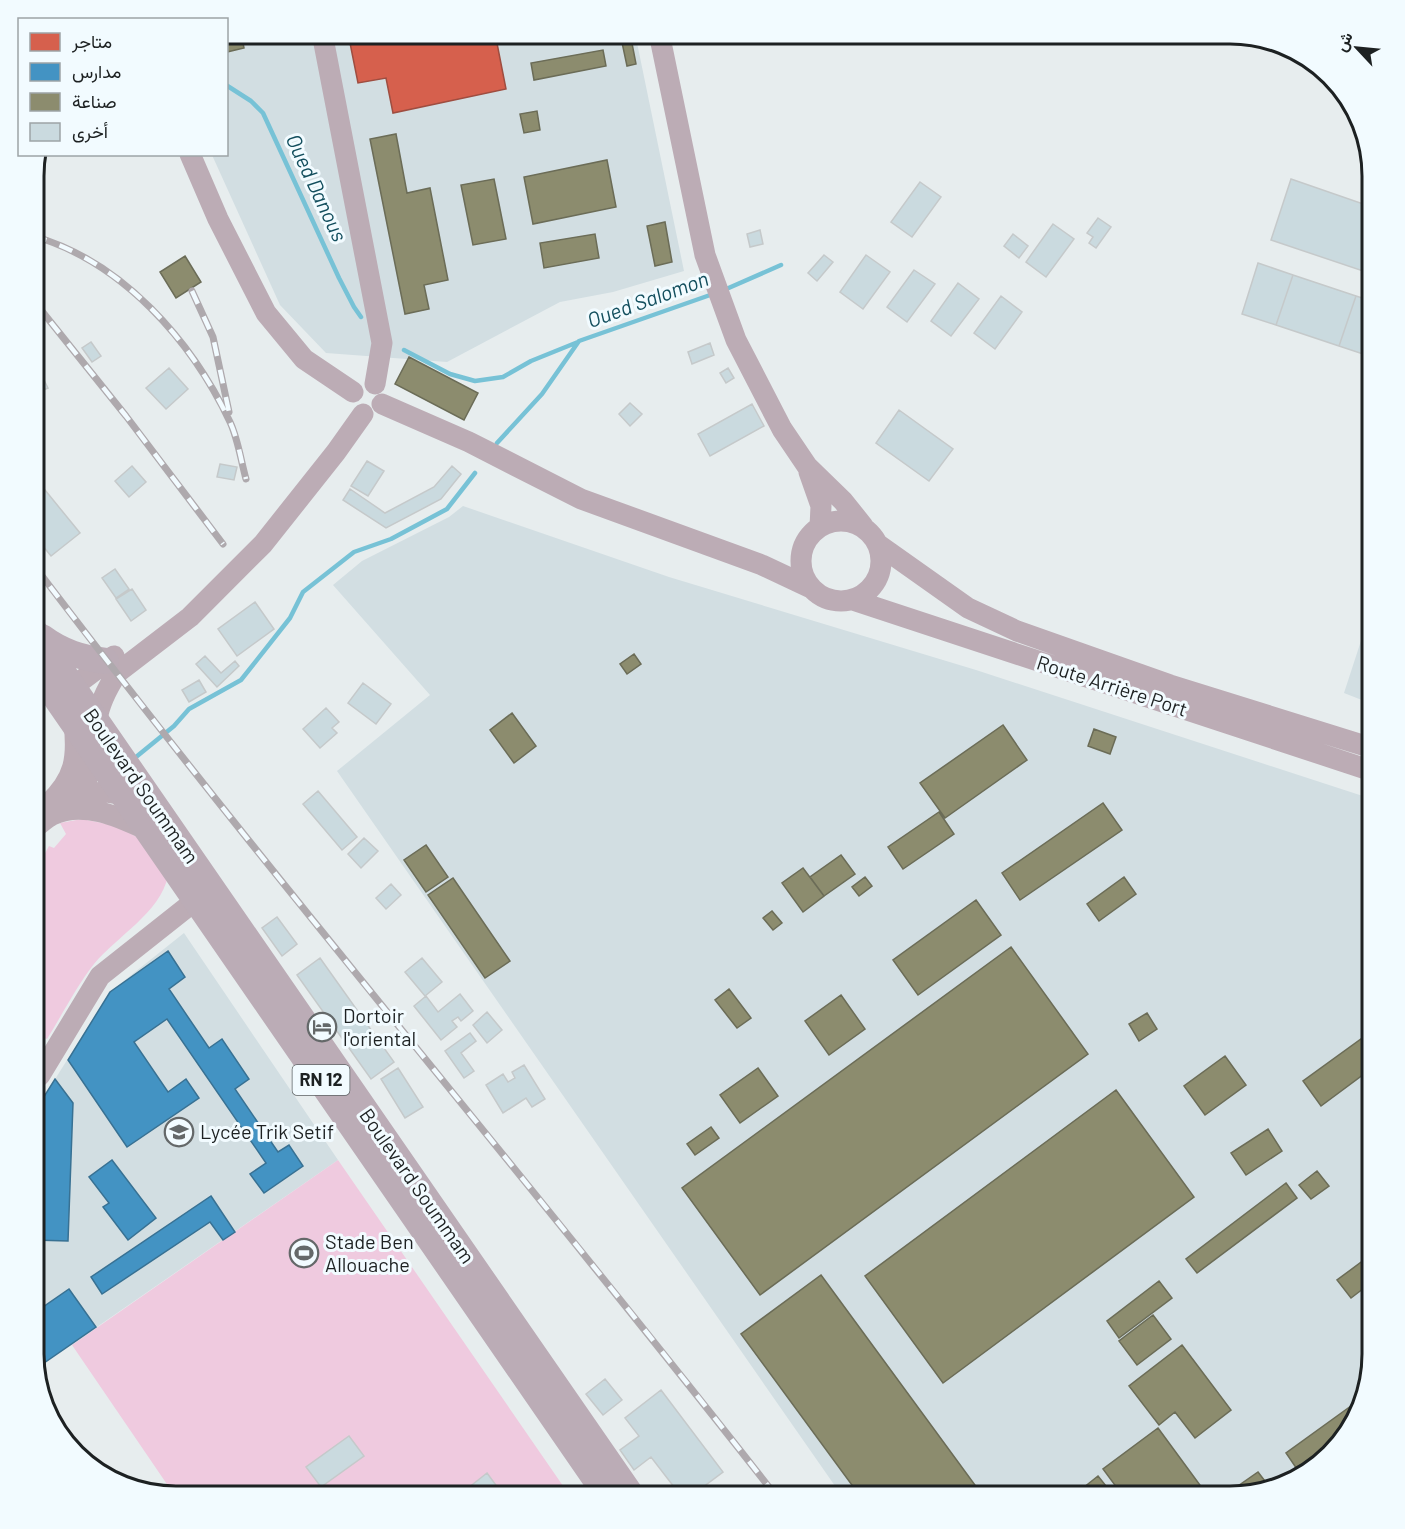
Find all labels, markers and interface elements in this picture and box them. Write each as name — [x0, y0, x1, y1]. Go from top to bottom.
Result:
legend — [18, 18, 228, 156]
north arrow — [1327, 18, 1387, 78]
text: ش — [1330, 28, 1357, 54]
text: متاجر — [71, 30, 112, 53]
text: مدارس — [72, 60, 121, 83]
text: صناعة — [72, 90, 117, 112]
text: أخرى — [72, 120, 108, 143]
water label: Oued Danous — [282, 130, 353, 245]
water label: Oued Salomon — [583, 265, 712, 332]
street label: Route Arrière Port — [1034, 649, 1191, 721]
street label: Boulevard Soummam — [79, 703, 204, 868]
place label: Dortoir l'oriental — [343, 1003, 416, 1050]
hotel icon: Dortoir l'oriental — [306, 1011, 338, 1043]
road number: RN 12 — [292, 1065, 350, 1095]
street label: Boulevard Soummam — [355, 1103, 480, 1268]
school or university icon: Lycée Trik Setif — [163, 1116, 195, 1148]
place label: Lycée Trik Setif — [200, 1119, 334, 1143]
place label: Stade Ben Allouache — [325, 1229, 414, 1276]
sports icon: Stade Ben Allouache — [288, 1237, 320, 1269]

